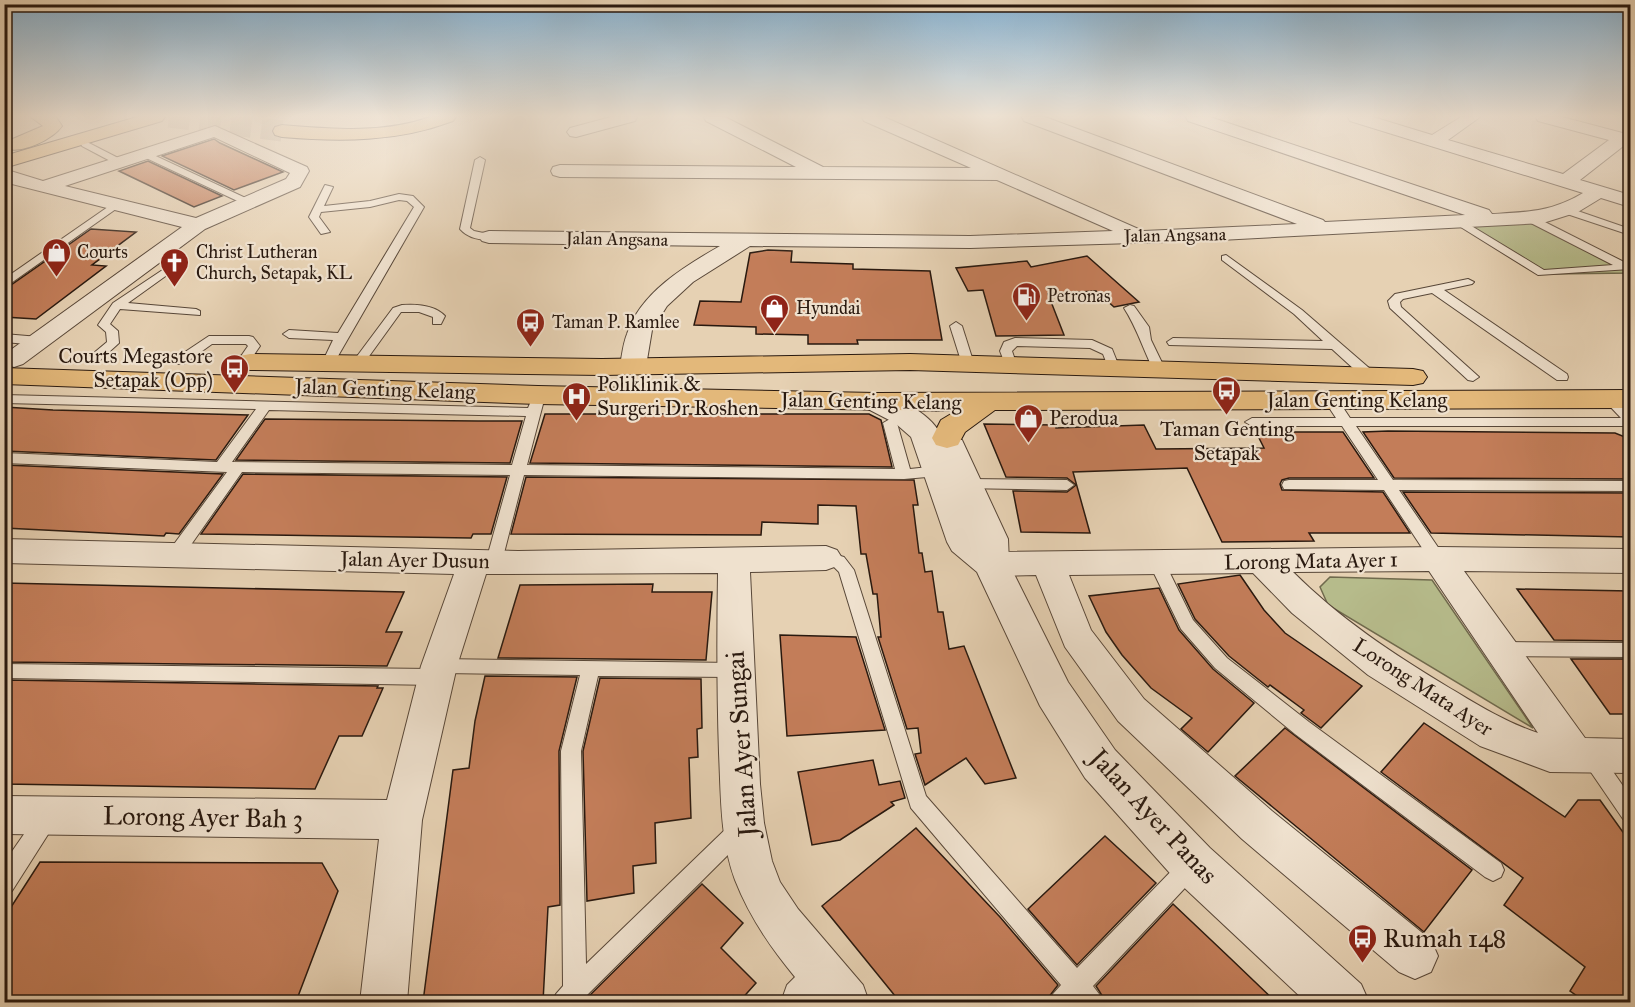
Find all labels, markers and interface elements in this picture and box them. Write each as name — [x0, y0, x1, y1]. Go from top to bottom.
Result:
street label: Jalan Angsana — [1122, 223, 1227, 248]
street label: Jalan Angsana — [564, 227, 669, 252]
shop icon: Courts — [40, 236, 72, 278]
place label: Courts — [77, 241, 128, 263]
place label: Christ Lutheran Church, Setapak, KL — [196, 241, 353, 284]
church icon: Christ Lutheran Church, Setapak, KL — [159, 246, 191, 288]
fuel station icon: Petronas — [1010, 280, 1042, 322]
place label: Petronas — [1047, 285, 1111, 307]
shop icon: Hyundai — [759, 292, 791, 334]
place label: Hyundai — [796, 297, 861, 319]
bus stop icon: Taman P. Ramlee — [515, 306, 547, 348]
place label: Taman P. Ramlee — [552, 311, 680, 333]
place label: Courts Megastore Setapak (Opp) — [58, 343, 213, 393]
bus stop icon: Courts Megastore Setapak (Opp) — [218, 352, 250, 394]
place label: Poliklinik & Surgeri Dr Roshen — [597, 371, 759, 421]
street label: Jalan Genting Kelang — [292, 373, 476, 405]
bus stop icon: Taman Genting Setapak — [1211, 374, 1243, 416]
hospital icon: Poliklinik & Surgeri Dr Roshen — [560, 380, 592, 422]
street label: Jalan Genting Kelang — [778, 386, 962, 416]
street label: Jalan Genting Kelang — [1265, 387, 1448, 413]
shop icon: Perodua — [1012, 402, 1044, 444]
place label: Perodua — [1049, 405, 1118, 431]
place label: Taman Genting Setapak — [1160, 416, 1294, 466]
street label: Jalan Ayer Dusun — [338, 546, 490, 574]
street label: Lorong Mata Ayer 1 — [1224, 546, 1398, 576]
street label: Lorong Mata Ayer — [1348, 632, 1498, 742]
street label: Jalan Ayer Sungai — [719, 650, 764, 841]
street label: Jalan Ayer Panas — [1081, 740, 1225, 890]
street label: Lorong Ayer Bah 3 — [103, 799, 303, 835]
bus stop icon: Rumah 148 — [1346, 922, 1378, 964]
place label: Rumah 148 — [1383, 922, 1506, 954]

